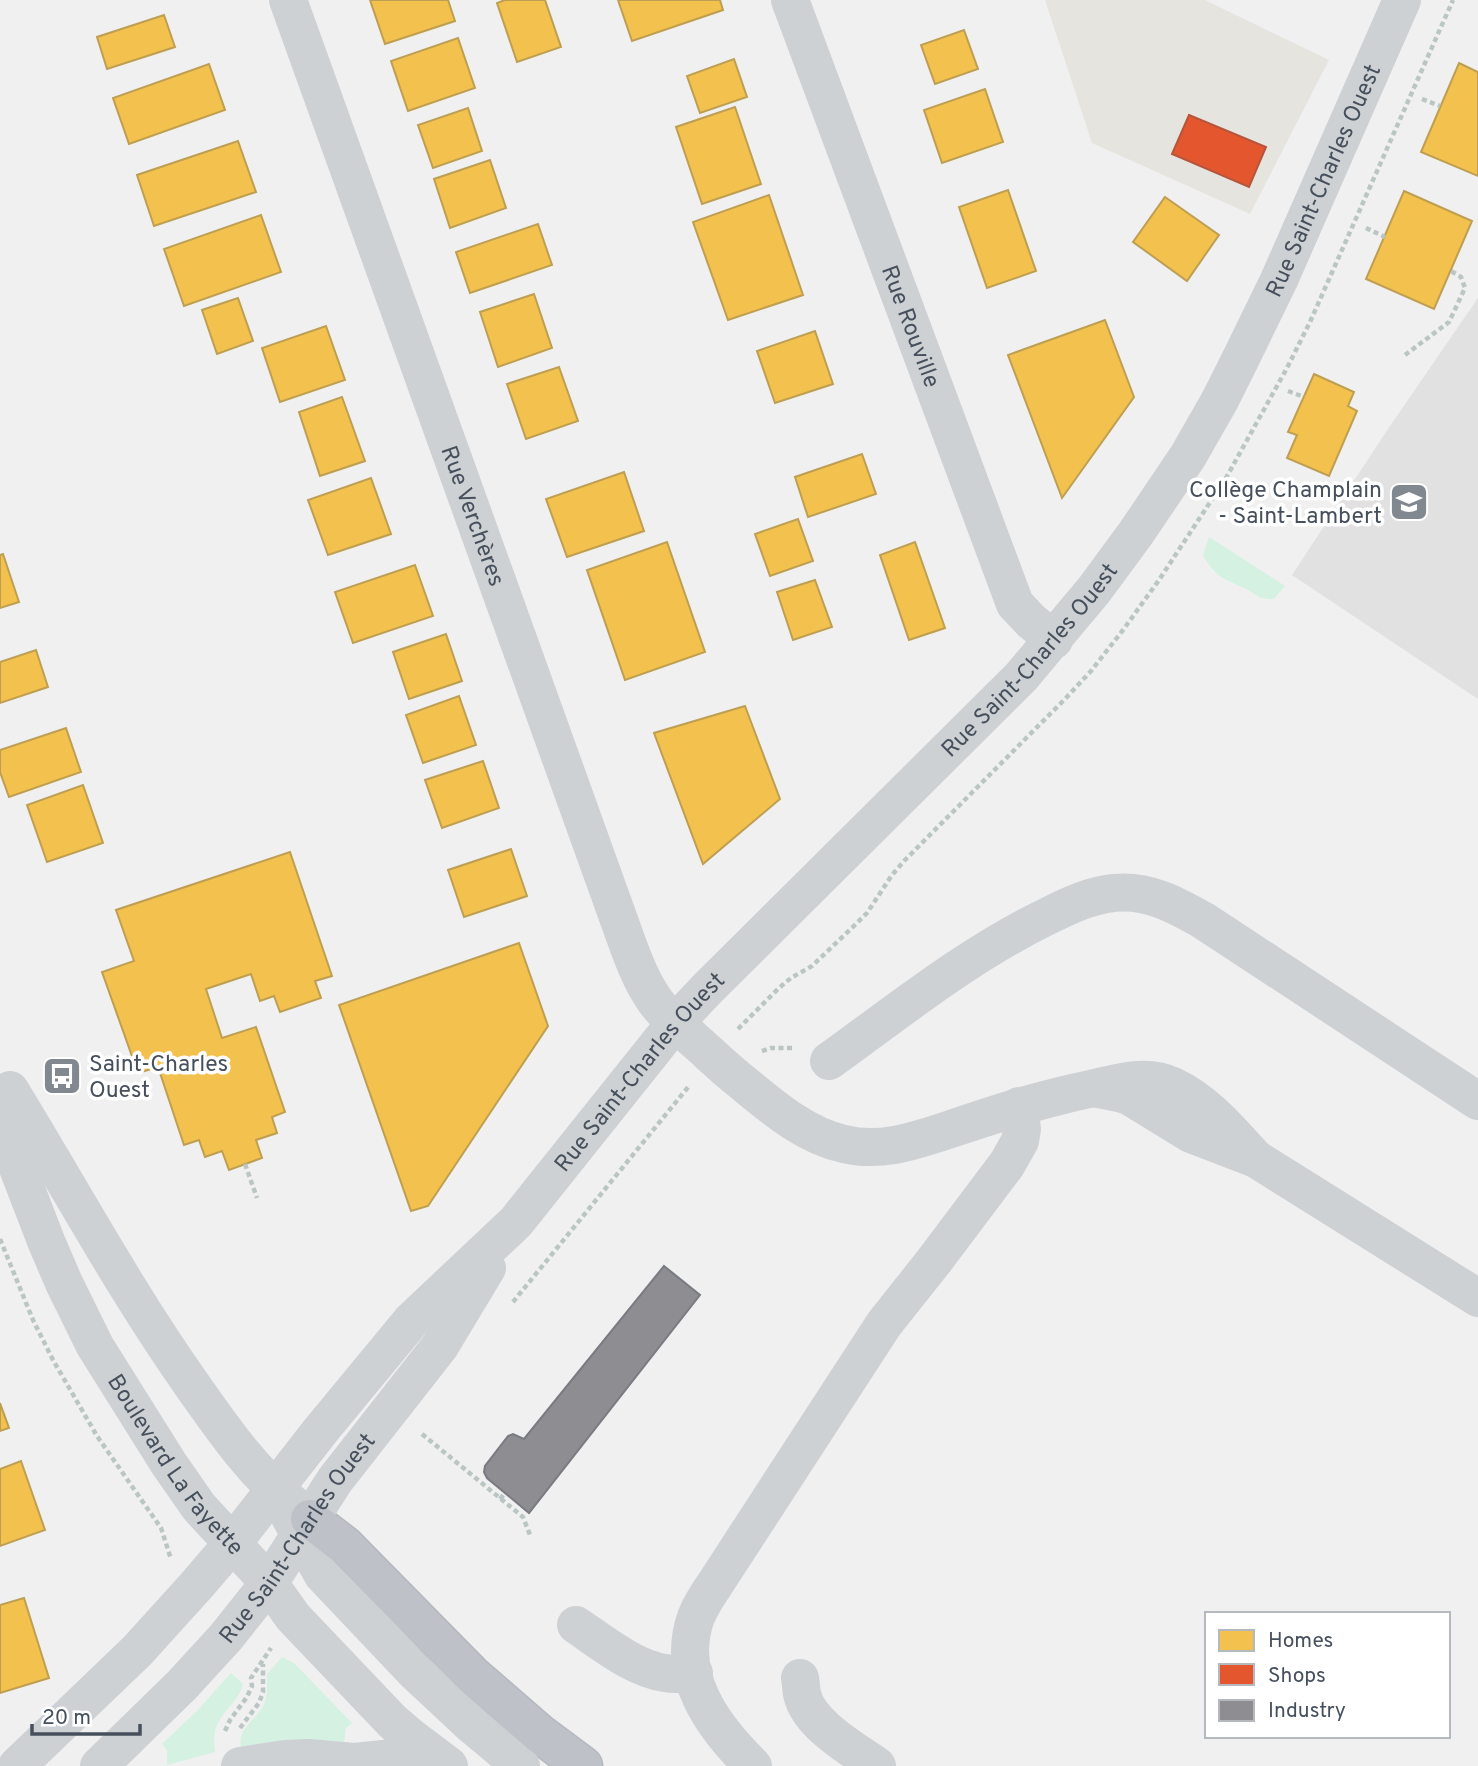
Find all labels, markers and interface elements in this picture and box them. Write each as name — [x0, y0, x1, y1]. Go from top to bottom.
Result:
street label: Rue Saint-Charles Ouest — [1261, 60, 1389, 303]
street label: Rue Rouville — [873, 262, 945, 392]
street label: Rue Verchères — [433, 442, 510, 591]
place label: Collège Champlain - Saint-Lambert — [1189, 477, 1382, 532]
school or university icon: Collège Champlain - Saint-Lambert — [1388, 481, 1430, 523]
street label: Rue Saint-Charles Ouest — [936, 558, 1126, 765]
street label: Rue Saint-Charles Ouest — [549, 967, 732, 1179]
place label: Saint-Charles Ouest — [89, 1051, 228, 1106]
bus stop icon: Saint-Charles Ouest — [41, 1055, 83, 1097]
street label: Boulevard La Fayette — [99, 1370, 249, 1563]
street label: Rue Saint-Charles Ouest — [214, 1428, 383, 1651]
legend — [1205, 1612, 1450, 1738]
text: Homes — [1268, 1628, 1333, 1655]
text: Shops — [1268, 1663, 1326, 1690]
scale bar — [32, 1692, 140, 1736]
text: Industry — [1268, 1698, 1346, 1725]
text: 20 m — [42, 1705, 91, 1732]

